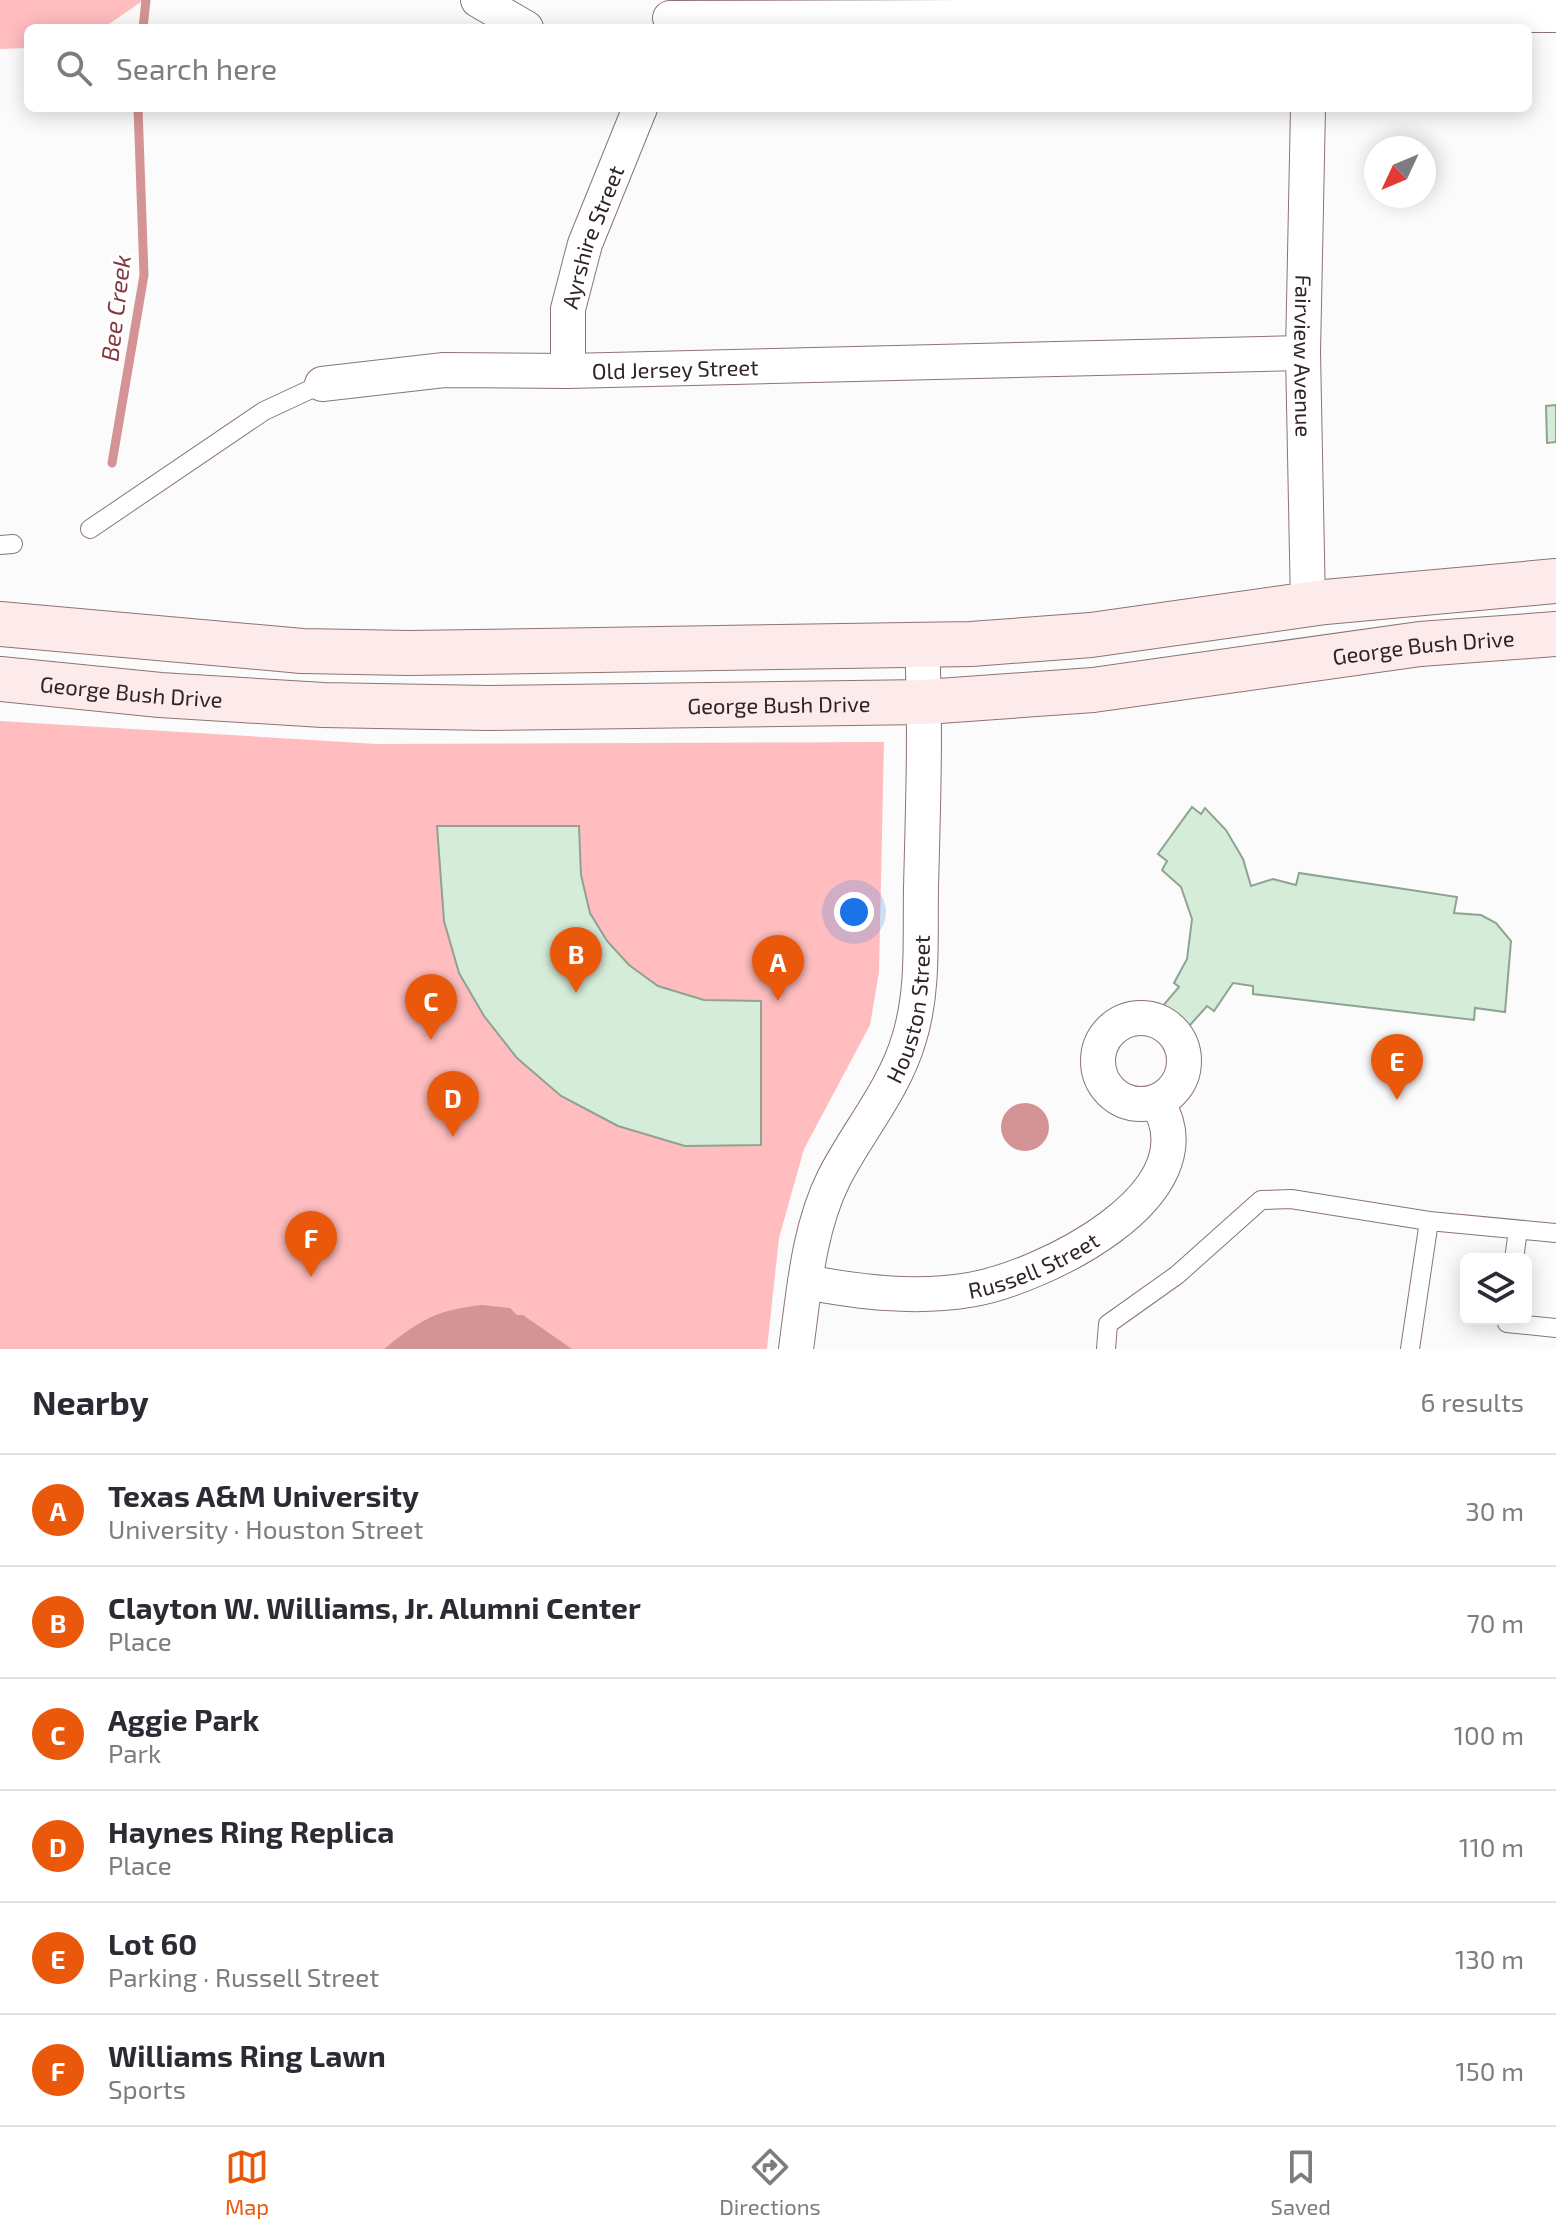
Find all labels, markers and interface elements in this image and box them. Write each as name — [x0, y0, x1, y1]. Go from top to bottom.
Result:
search box — [24, 24, 1532, 112]
icon: search — [52, 46, 96, 90]
text: Search here — [116, 50, 277, 86]
north arrow — [1364, 136, 1436, 208]
street label: Ayrshire Street — [556, 162, 628, 311]
water label: Bee Creek — [94, 253, 136, 363]
street label: Fairview Avenue — [1290, 274, 1318, 437]
street label: Old Jersey Street — [592, 353, 759, 383]
street label: George Bush Drive — [1331, 624, 1515, 669]
street label: George Bush Drive — [39, 670, 223, 712]
street label: George Bush Drive — [687, 690, 871, 718]
your location — [834, 892, 874, 932]
pin: B — [550, 927, 602, 993]
pin: A — [752, 935, 804, 1001]
street label: Houston Street — [880, 935, 934, 1087]
pin: C — [405, 974, 457, 1040]
pin: E — [1371, 1034, 1423, 1100]
pin: D — [427, 1071, 479, 1137]
pin: F — [285, 1211, 337, 1277]
street label: Russell Street — [966, 1226, 1103, 1303]
map controls — [1460, 1253, 1532, 1325]
button: layers — [1460, 1253, 1532, 1325]
text: Nearby — [32, 1381, 149, 1422]
text: 6 results — [1421, 1386, 1524, 1417]
text: Texas A&M University — [108, 1477, 419, 1513]
text: A — [50, 1495, 66, 1526]
text: 30 m — [1465, 1495, 1524, 1526]
text: University · Houston Street — [108, 1513, 423, 1544]
text: Clayton W. Williams, Jr. Alumni Center — [108, 1589, 641, 1625]
text: B — [50, 1607, 66, 1638]
text: 70 m — [1466, 1607, 1524, 1638]
text: Place — [108, 1625, 172, 1656]
text: Aggie Park — [108, 1701, 259, 1737]
text: C — [50, 1719, 66, 1750]
text: 100 m — [1454, 1719, 1524, 1750]
text: Park — [108, 1737, 161, 1768]
text: Haynes Ring Replica — [108, 1813, 394, 1849]
text: D — [49, 1831, 67, 1862]
text: 110 m — [1459, 1831, 1524, 1862]
text: Place — [108, 1849, 172, 1880]
text: Lot 60 — [108, 1925, 197, 1961]
text: E — [50, 1943, 66, 1974]
text: 130 m — [1455, 1943, 1524, 1974]
text: Parking · Russell Street — [108, 1961, 379, 1992]
text: Williams Ring Lawn — [108, 2037, 386, 2073]
text: F — [51, 2055, 65, 2086]
text: 150 m — [1455, 2055, 1524, 2086]
text: Sports — [108, 2073, 186, 2104]
tab: Map — [225, 2145, 269, 2219]
tab: Directions — [719, 2145, 821, 2219]
tab: Saved — [1271, 2145, 1331, 2219]

